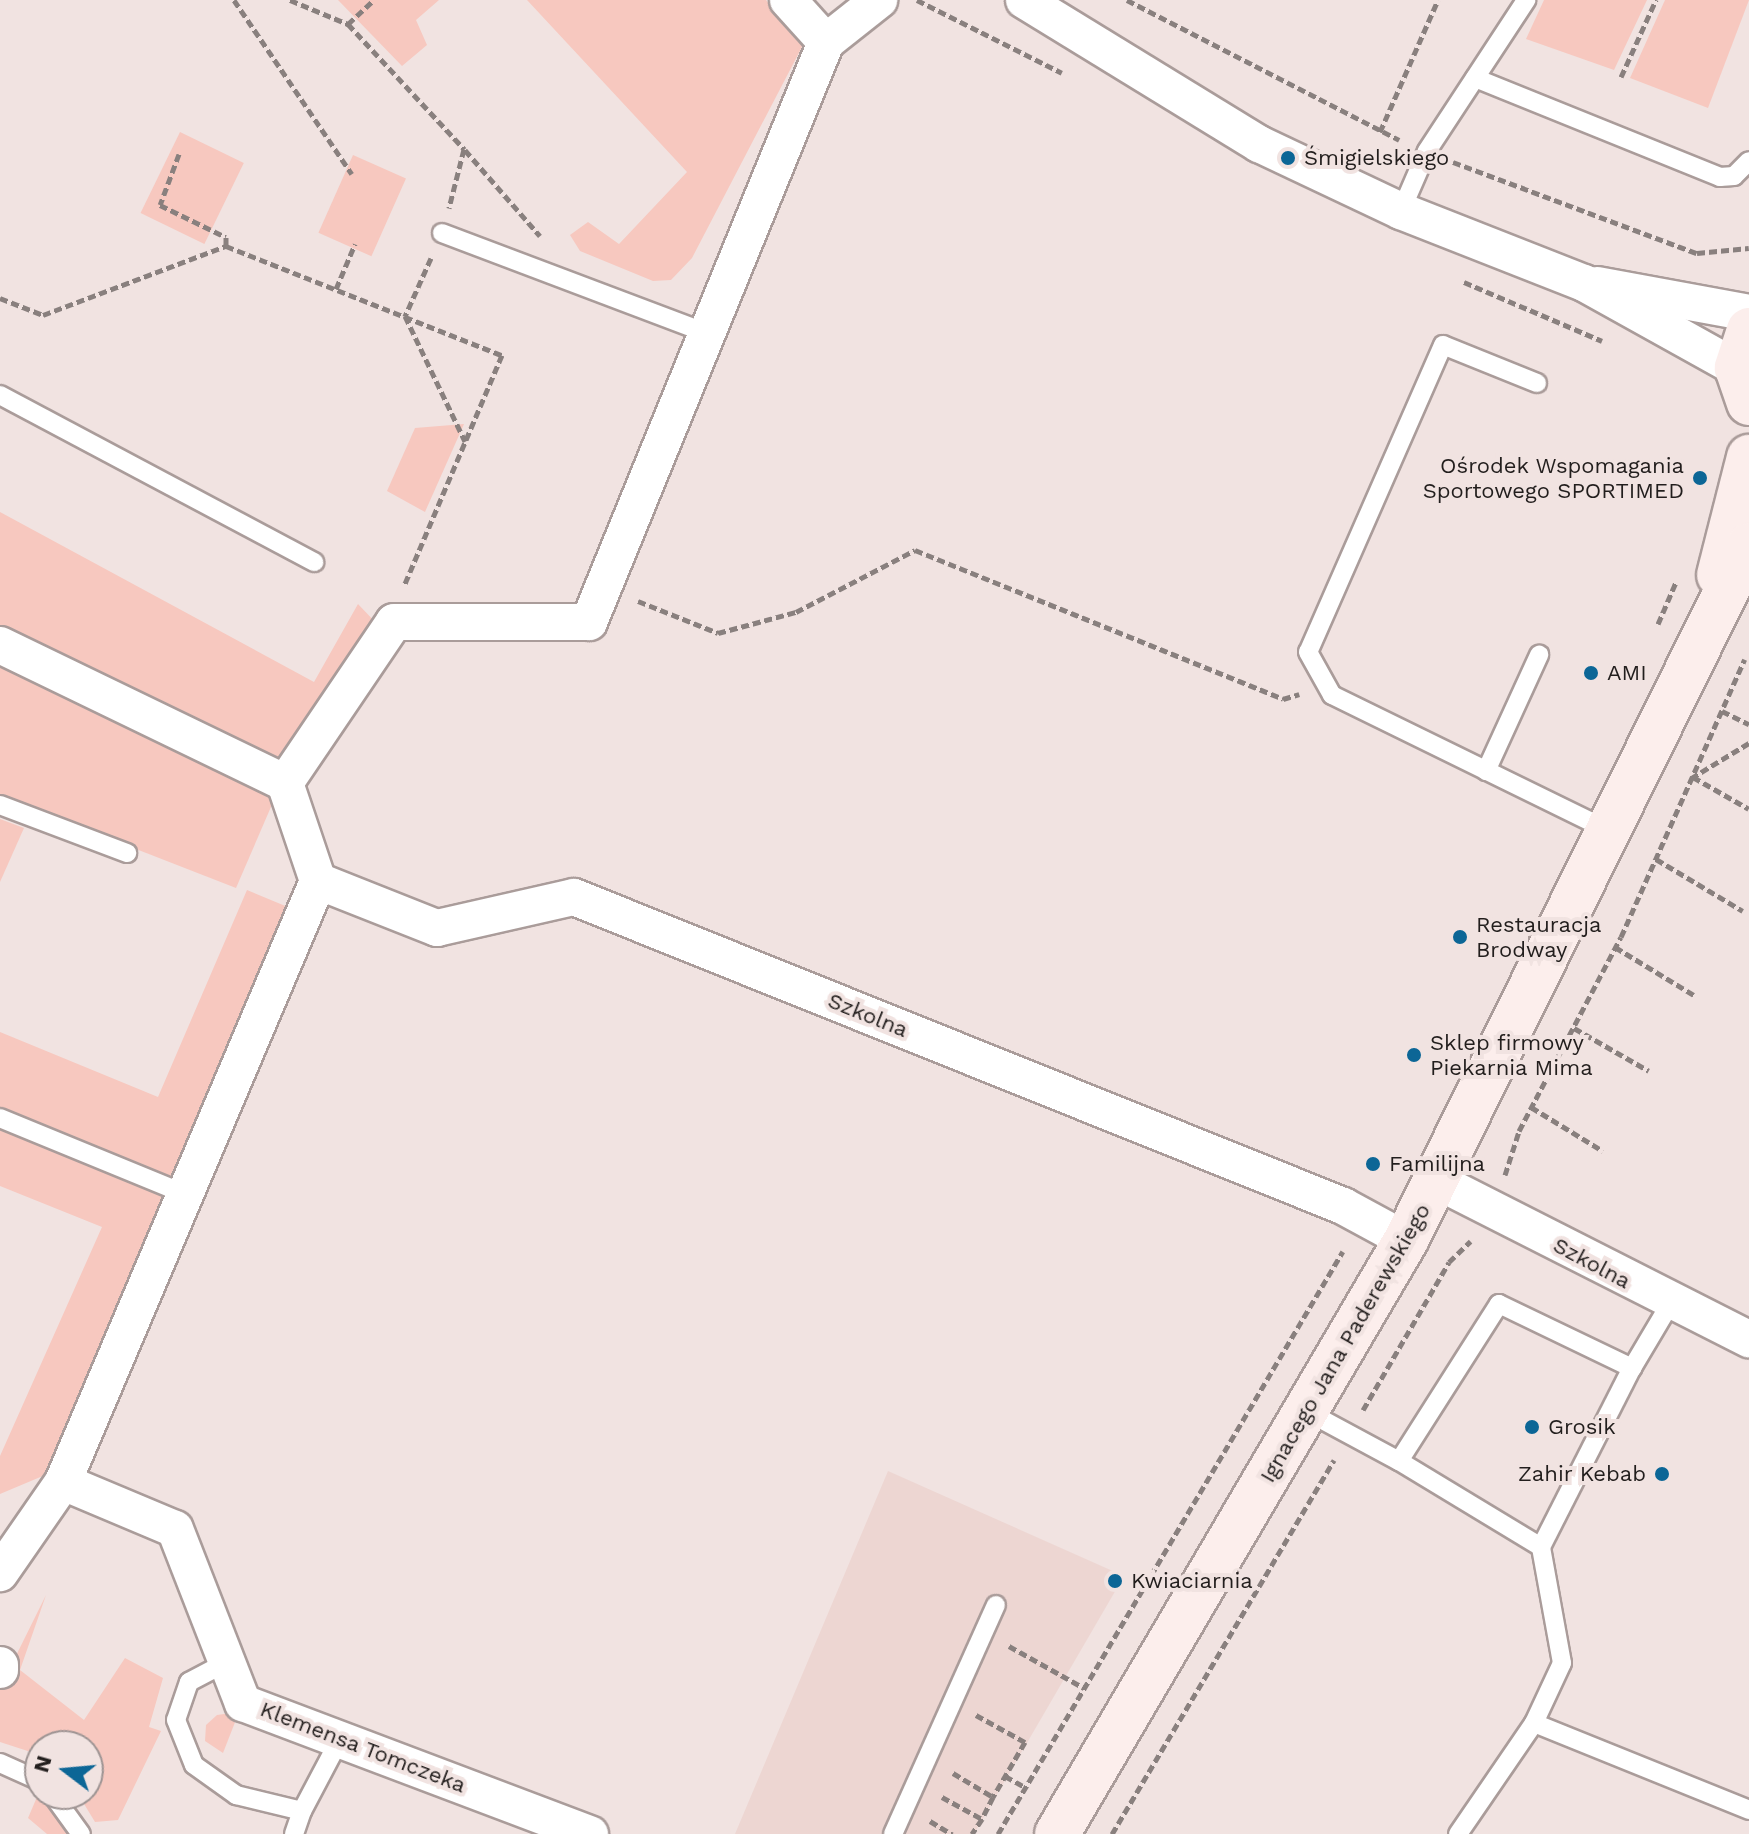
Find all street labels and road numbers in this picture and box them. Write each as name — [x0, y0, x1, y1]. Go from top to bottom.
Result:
street label: Szkolna — [824, 987, 912, 1043]
street label: Ignacego Jana Paderewskiego — [1254, 1198, 1436, 1488]
street label: Szkolna — [1549, 1232, 1635, 1294]
street label: Klemensa Tomczeka — [256, 1695, 470, 1799]

